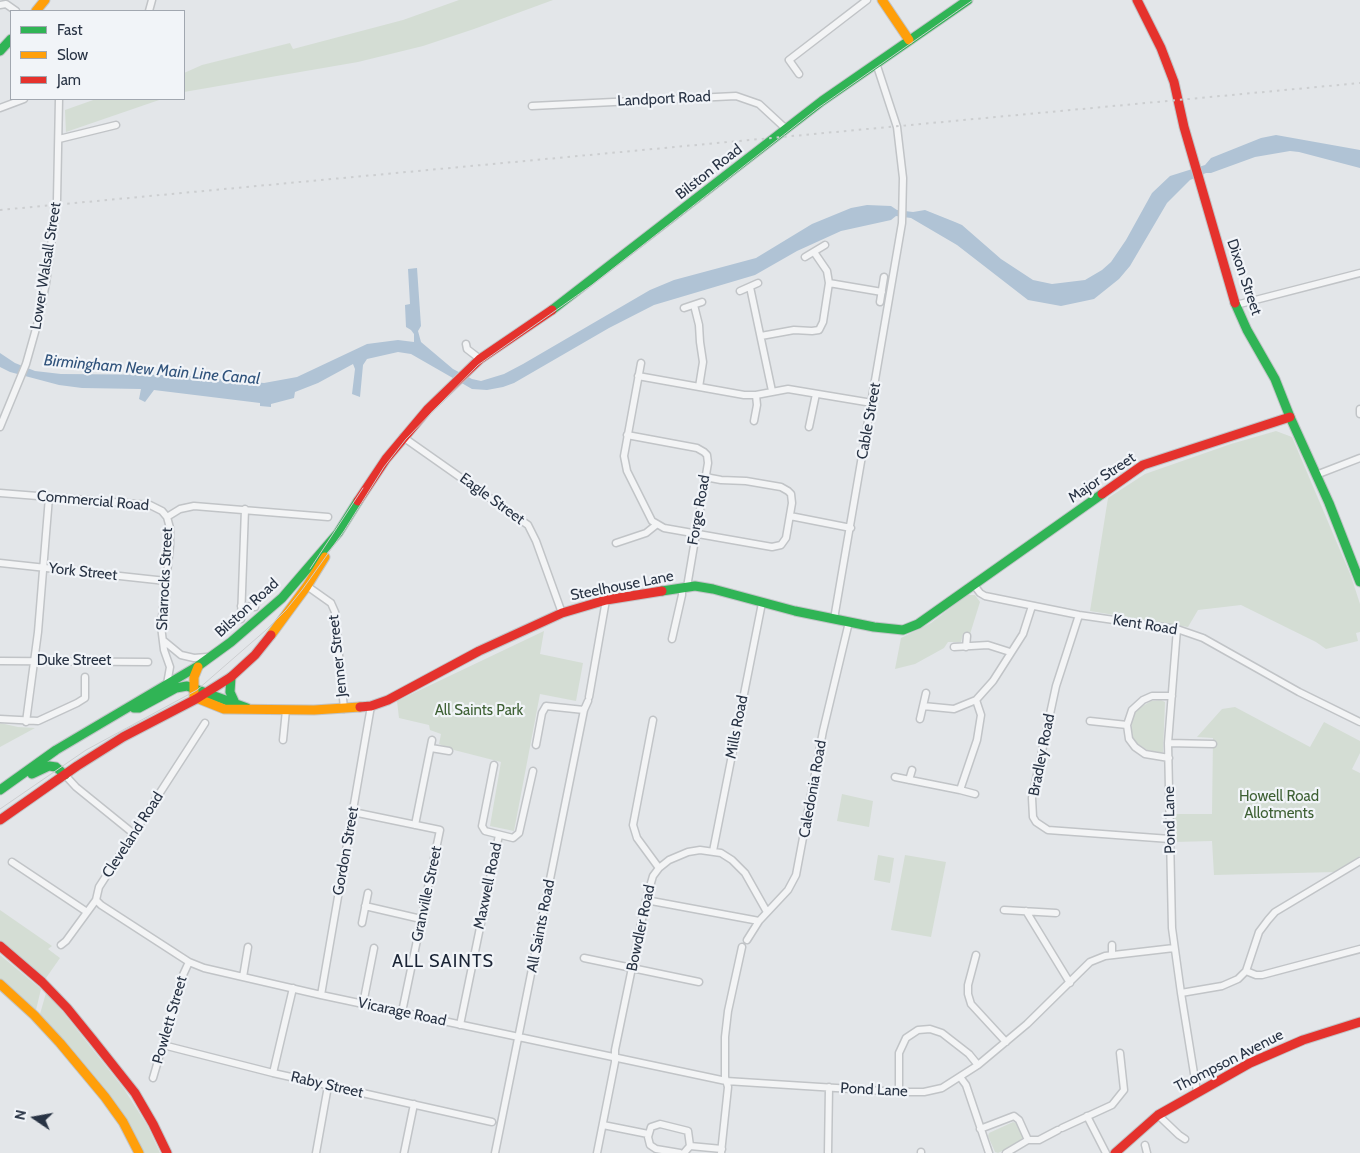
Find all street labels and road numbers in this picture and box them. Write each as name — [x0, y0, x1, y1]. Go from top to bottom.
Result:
street label: Landport Road — [617, 88, 711, 110]
street label: Bilston Road — [672, 140, 746, 204]
street label: Lower Walsall Street — [27, 201, 65, 331]
street label: Dixon Street — [1223, 237, 1265, 317]
street label: Cable Street — [853, 381, 885, 461]
street label: Major Street — [1065, 449, 1139, 507]
street label: Eagle Street — [456, 469, 528, 529]
street label: Forge Road — [684, 473, 714, 547]
street label: Commercial Road — [36, 487, 150, 515]
street label: Sharrocks Street — [153, 527, 177, 631]
street label: York Street — [48, 559, 118, 585]
street label: Steelhouse Lane — [569, 567, 675, 605]
street label: Bilston Road — [211, 575, 283, 641]
street label: Kent Road — [1112, 611, 1178, 639]
street label: Jenner Street — [325, 614, 351, 698]
street label: Duke Street — [37, 652, 111, 670]
street label: Mills Road — [722, 694, 752, 760]
street label: Bradley Road — [1025, 712, 1059, 798]
street label: Caledonia Road — [796, 739, 830, 839]
street label: Pond Lane — [1160, 786, 1180, 854]
street label: Cleveland Road — [99, 789, 167, 881]
street label: Gordon Street — [329, 805, 363, 897]
street label: Maxwell Road — [470, 841, 506, 931]
street label: Granville Street — [408, 845, 446, 943]
street label: All Saints Road — [523, 878, 559, 974]
street label: Bowdler Road — [623, 883, 659, 973]
street label: Powlett Street — [149, 974, 191, 1066]
street label: Vicarage Road — [356, 994, 448, 1030]
street label: Thompson Avenue — [1172, 1026, 1286, 1096]
street label: Raby Street — [289, 1068, 365, 1102]
street label: Pond Lane — [840, 1079, 908, 1101]

